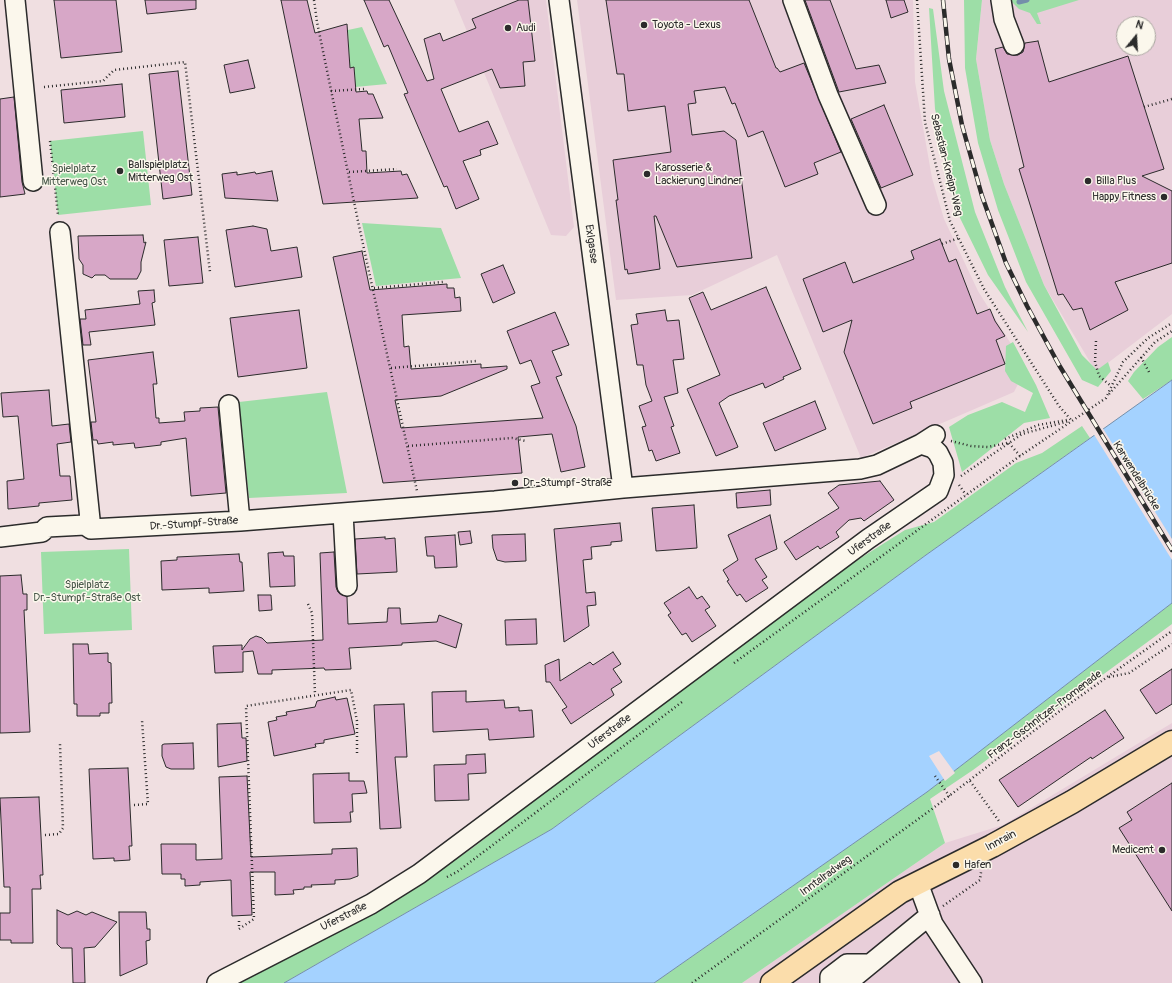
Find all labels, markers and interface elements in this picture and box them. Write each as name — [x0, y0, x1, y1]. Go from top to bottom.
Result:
north arrow — [1116, 16, 1156, 56]
place label: Toyota - Lexus — [652, 18, 721, 32]
text: N — [1134, 18, 1145, 32]
marker: Toyota - Lexus — [639, 20, 649, 30]
place label: Audi — [516, 21, 536, 35]
marker: Audi — [503, 23, 513, 33]
street label: Sebastian-Kneipp-Weg — [927, 112, 965, 218]
place label: Ballspielplatz Mitterweg Ost — [128, 158, 193, 184]
place label: Karosserie & Lackierung Lindner — [655, 161, 743, 187]
park label: Spielplatz Mitterweg Ost — [41, 162, 107, 188]
marker: Ballspielplatz Mitterweg Ost — [115, 166, 125, 176]
marker: Karosserie & Lackierung Lindner — [642, 169, 652, 179]
place label: Billa Plus — [1096, 174, 1136, 188]
marker: Billa Plus — [1083, 176, 1093, 186]
place label: Happy Fitness — [1092, 190, 1156, 204]
marker: Happy Fitness — [1159, 192, 1169, 202]
street label: Exlgasse — [582, 224, 600, 264]
street label: Karwendelbrücke — [1110, 439, 1162, 513]
place label: Dr.-Stumpf-Straße — [523, 476, 612, 490]
marker: Dr.-Stumpf-Straße — [510, 478, 520, 488]
street label: Dr.-Stumpf-Straße — [149, 514, 239, 534]
street label: Uferstraße — [846, 519, 894, 559]
park label: Spielplatz Dr.-Stumpf-Straße Ost — [33, 578, 141, 604]
street label: Franz-Gschnitzer-Promenade — [985, 668, 1105, 762]
street label: Uferstraße — [586, 712, 634, 752]
street label: Innrain — [983, 828, 1019, 854]
place label: Medicent — [1112, 843, 1154, 857]
marker: Medicent — [1157, 845, 1167, 855]
street label: Inntalradweg — [798, 853, 854, 899]
place label: Hafen — [964, 858, 991, 872]
marker: Hafen — [951, 860, 961, 870]
street label: Uferstraße — [319, 900, 369, 934]

